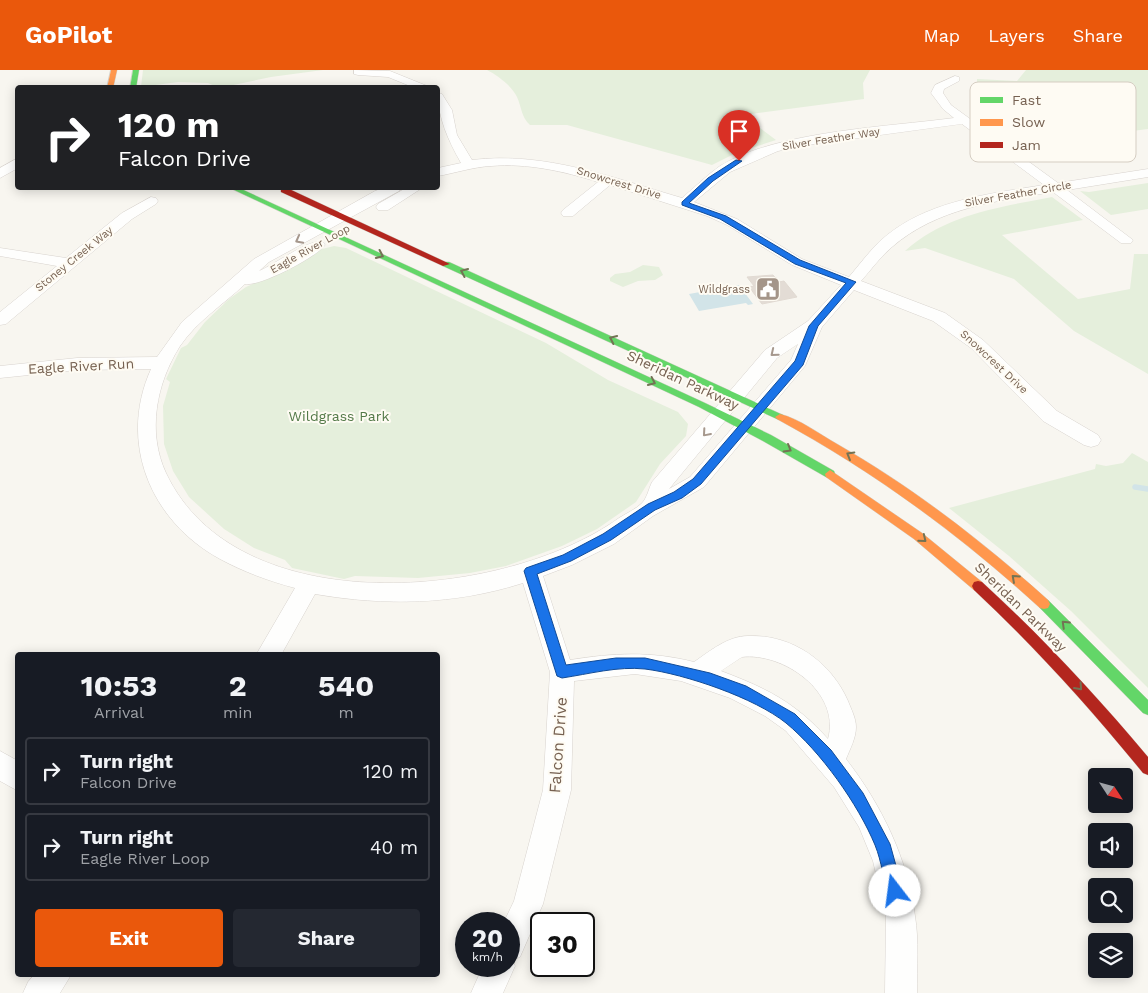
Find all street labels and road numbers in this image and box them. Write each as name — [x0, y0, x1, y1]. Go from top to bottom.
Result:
street label: Silver Feather Way — [781, 125, 881, 153]
street label: Snowcrest Drive — [575, 164, 663, 202]
street label: Silver Feather Circle — [964, 178, 1072, 210]
street label: Eagle River Loop — [268, 222, 352, 276]
street label: Stoney Creek Way — [33, 224, 116, 294]
street label: Snowcrest Drive — [958, 327, 1030, 397]
street label: Sheridan Parkway — [624, 347, 742, 413]
street label: Eagle River Run — [27, 355, 135, 377]
street label: Sheridan Parkway — [972, 559, 1071, 656]
street label: Falcon Drive — [545, 696, 571, 794]

